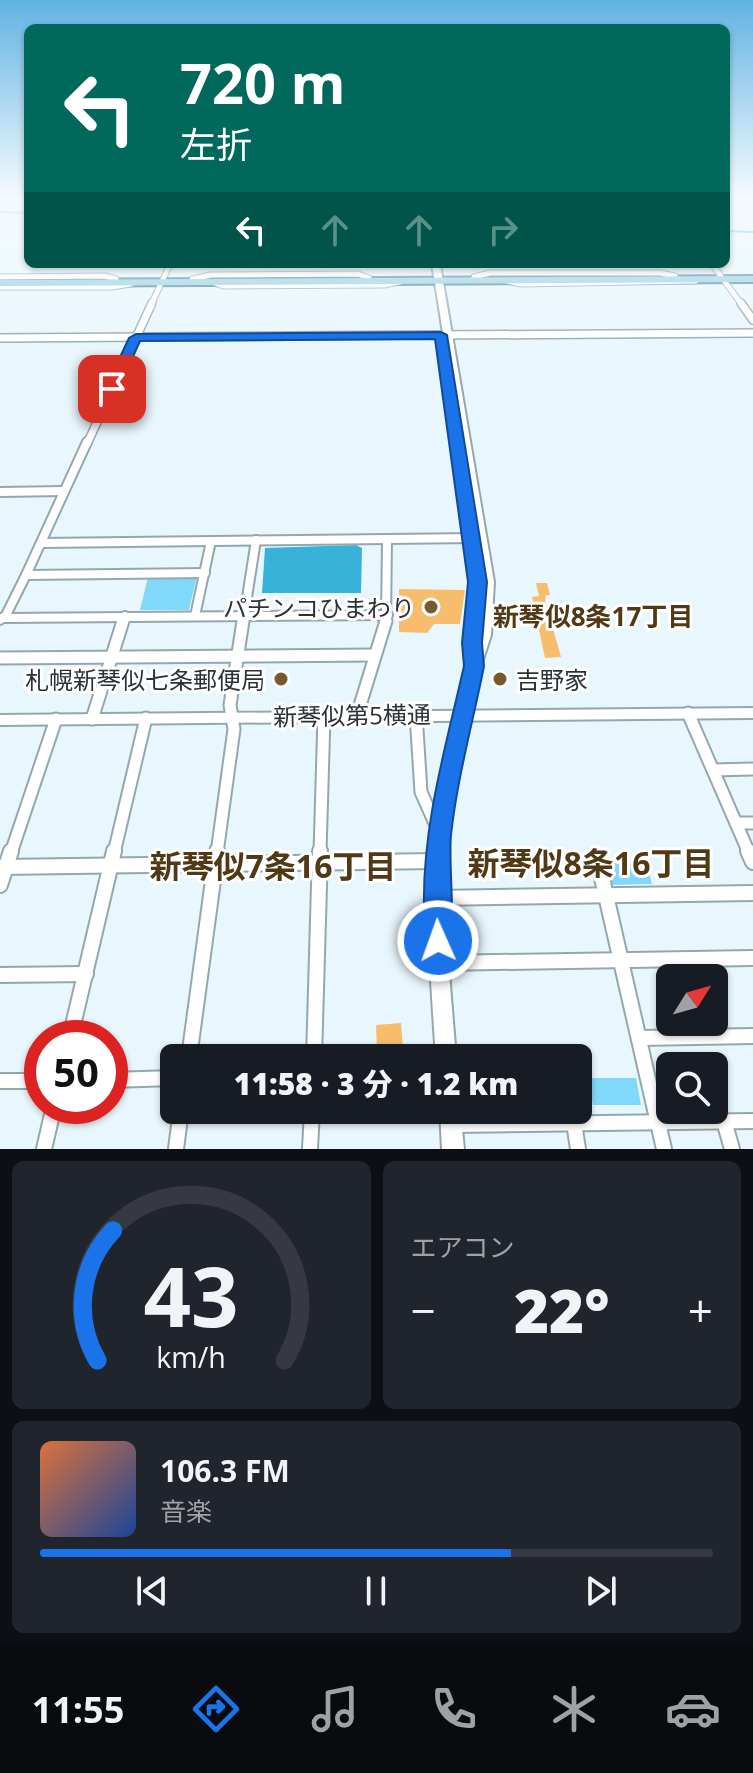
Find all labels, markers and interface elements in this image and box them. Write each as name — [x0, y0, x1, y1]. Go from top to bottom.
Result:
text: 720 m — [180, 44, 346, 120]
icon: left — [48, 56, 152, 160]
text: 左折 — [180, 120, 252, 169]
icon: left — [229, 208, 273, 252]
icon: ahead — [313, 208, 357, 252]
icon: ahead — [397, 208, 441, 252]
icon: right — [481, 208, 525, 252]
pin — [78, 355, 146, 423]
icon: arrive — [90, 367, 134, 411]
place label: パチンコひまわり — [223, 591, 415, 624]
marker: パチンコひまわり — [422, 598, 440, 616]
district label: 新琴似8条17丁目 — [493, 598, 693, 634]
place label: 札幌新琴似七条郵便局 — [25, 663, 265, 696]
place label: 吉野家 — [516, 663, 588, 696]
marker: 札幌新琴似七条郵便局 — [272, 670, 290, 688]
marker: 吉野家 — [491, 670, 509, 688]
street label: 新琴似第5横通 — [273, 697, 431, 733]
district label: 新琴似8条16丁目 — [468, 841, 714, 884]
district label: 新琴似7条16丁目 — [150, 844, 396, 887]
position arrow — [396, 899, 480, 983]
north arrow — [656, 964, 728, 1036]
map controls — [656, 964, 728, 1124]
speed limit sign: 50 — [24, 1020, 128, 1124]
button: search — [656, 1052, 728, 1124]
text: 11:58 · 3 分 · 1.2 km — [234, 1063, 518, 1104]
text: エアコン — [411, 1229, 515, 1265]
text: 43 — [144, 1238, 239, 1351]
text: 22° — [514, 1269, 610, 1351]
text: − — [411, 1280, 436, 1340]
text: + — [688, 1280, 713, 1340]
text: km/h — [157, 1337, 226, 1376]
text: 106.3 FM — [160, 1450, 290, 1491]
text: 音楽 — [160, 1493, 212, 1529]
icon: previous — [130, 1569, 174, 1613]
icon: pause — [354, 1569, 398, 1613]
icon: next — [579, 1569, 623, 1613]
icon: directions — [188, 1681, 244, 1737]
icon: music — [307, 1681, 363, 1737]
icon: phone — [426, 1681, 482, 1737]
icon: climate — [546, 1681, 602, 1737]
icon: car — [665, 1681, 721, 1737]
text: 11:55 — [32, 1685, 124, 1734]

